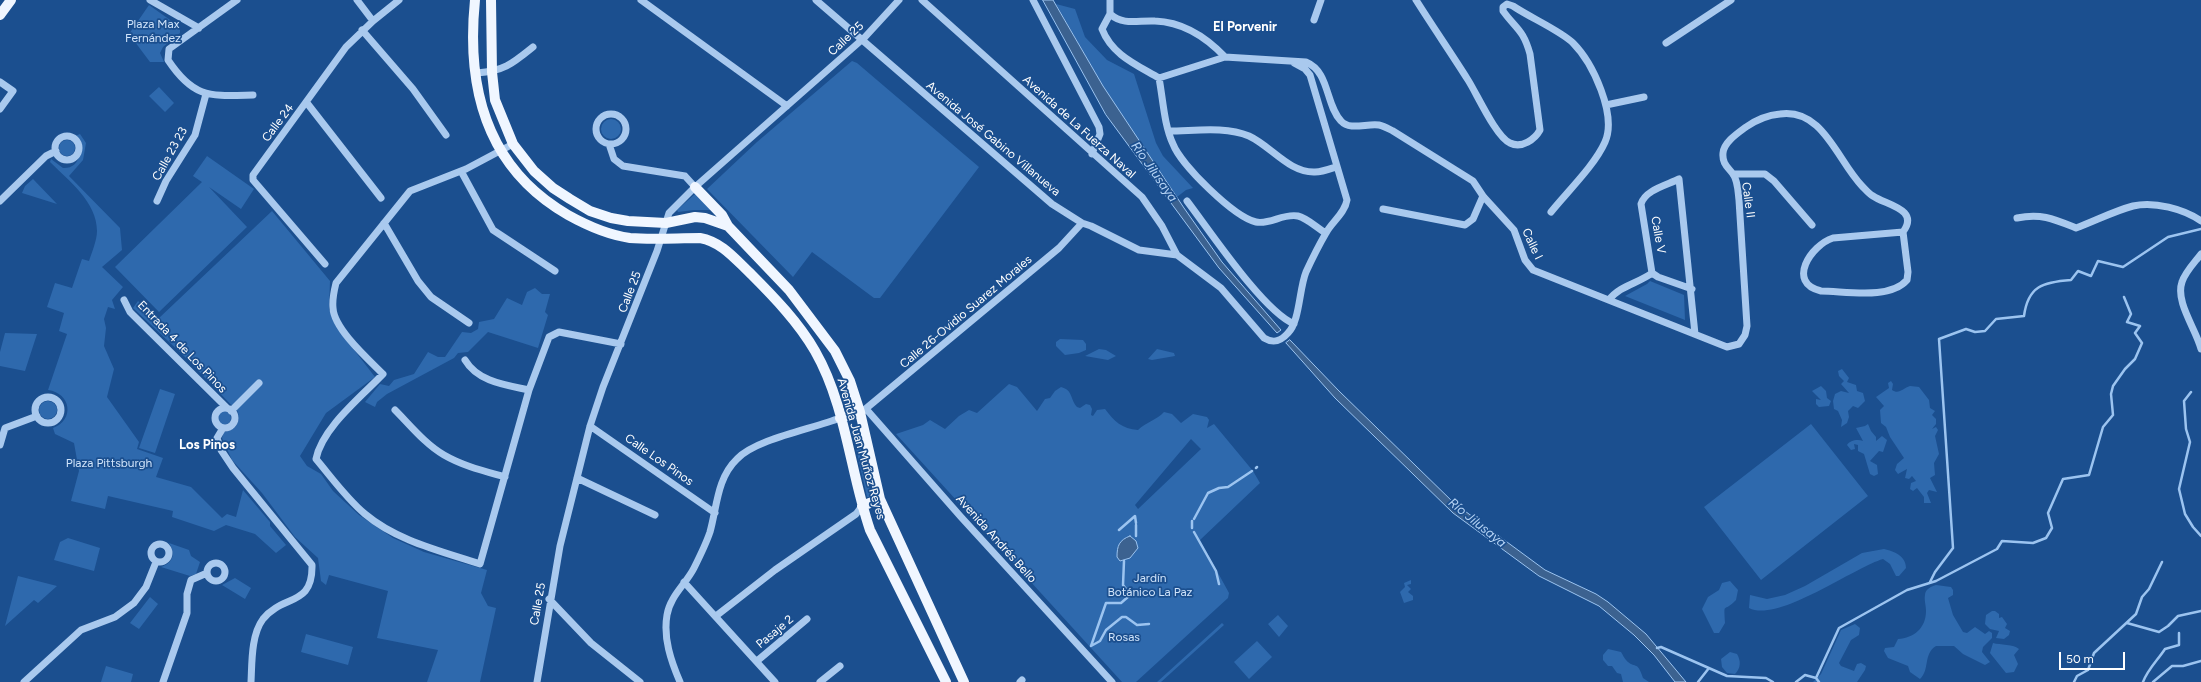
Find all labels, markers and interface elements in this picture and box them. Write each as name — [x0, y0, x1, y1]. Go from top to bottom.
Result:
park label: Plaza Max Fernández — [125, 17, 181, 45]
street label: Calle 25 — [825, 19, 867, 59]
district label: El Porvenir — [1213, 19, 1277, 35]
street label: Avenida de La Fuerza Naval — [1020, 72, 1138, 182]
street label: Avenida José Gabino Villanueva — [923, 79, 1063, 199]
street label: Calle 24 — [259, 101, 297, 145]
street label: Calle 23 23 — [149, 125, 191, 183]
water label: Río Jilusaya — [1128, 139, 1180, 205]
street label: Calle II — [1738, 181, 1758, 219]
street label: Calle V — [1648, 215, 1668, 255]
street label: Calle I — [1519, 226, 1545, 262]
street label: Calle 26-Ovidio Suarez Morales — [897, 253, 1035, 371]
street label: Calle 25 — [616, 269, 644, 315]
street label: Entrada 4 de Los Pinos — [134, 298, 230, 396]
street label: Avenida Juan Muñoz Reyes — [834, 377, 888, 521]
street label: Calle Los Pinos — [622, 431, 696, 489]
district label: Los Pinos — [179, 437, 235, 453]
park label: Plaza Pittsburgh — [66, 456, 152, 470]
street label: Avenida Andrés Bello — [953, 492, 1039, 586]
water label: Río Jilusaya — [1445, 495, 1509, 551]
park label: Jardín Botánico La Paz — [1108, 571, 1192, 599]
street label: Calle 25 — [527, 581, 549, 627]
street label: Pasaje 2 — [753, 612, 797, 652]
park label: Rosas — [1108, 630, 1140, 644]
scale bar — [2061, 644, 2127, 670]
text: 50 m — [2066, 652, 2094, 666]

